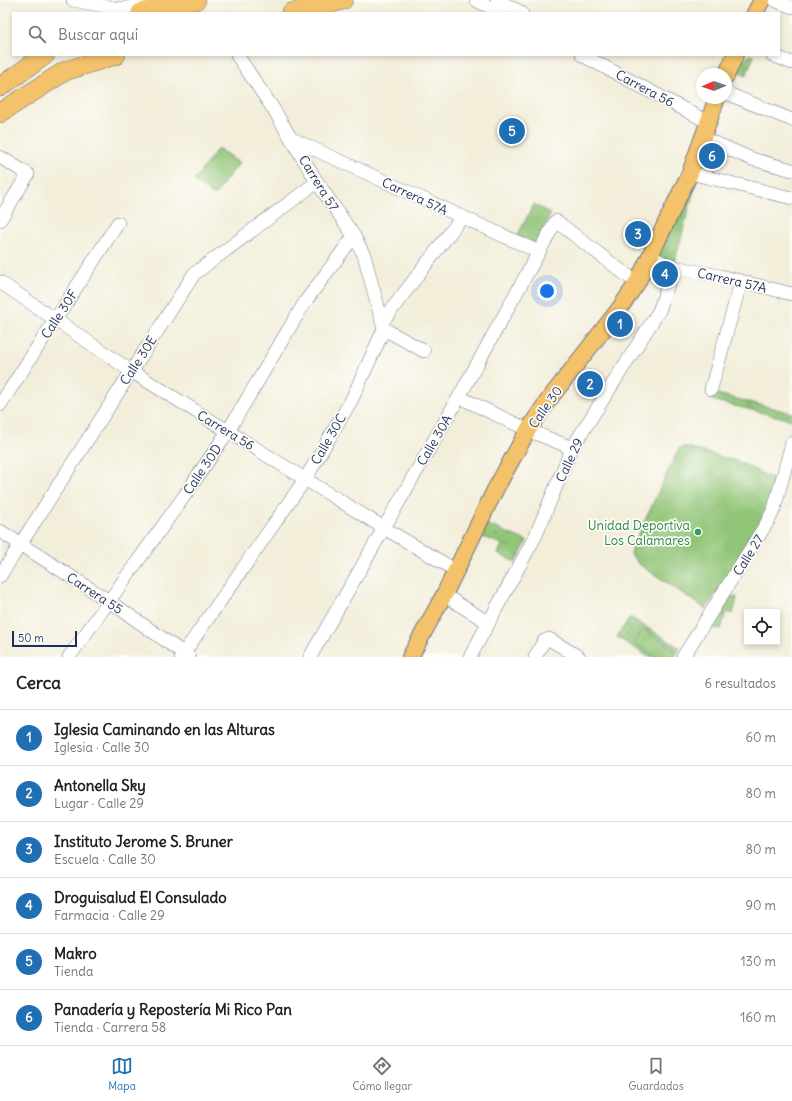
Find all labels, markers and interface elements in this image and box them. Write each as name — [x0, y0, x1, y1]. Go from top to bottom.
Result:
search box — [12, 12, 780, 56]
icon: search — [26, 23, 48, 45]
text: Buscar aquí — [58, 25, 138, 44]
street label: Carrera 56 — [613, 66, 677, 111]
north arrow — [696, 68, 732, 104]
pin: 5 — [499, 116, 525, 146]
pin: 6 — [699, 141, 725, 171]
street label: Carrera 57 — [295, 152, 343, 215]
street label: Carrera 57A — [379, 174, 450, 219]
pin: 3 — [625, 219, 651, 249]
pin: 4 — [652, 259, 678, 289]
street label: Carrera 57A — [696, 264, 768, 297]
your location — [537, 281, 557, 301]
street label: Calle 30F — [37, 286, 82, 342]
pin: 1 — [607, 309, 633, 339]
street label: Calle 30E — [116, 332, 161, 388]
pin: 2 — [577, 369, 603, 399]
street label: Calle 30 — [525, 383, 566, 432]
street label: Carrera 56 — [194, 407, 257, 454]
street label: Calle 30C — [307, 410, 350, 468]
street label: Calle 30A — [413, 412, 456, 469]
street label: Calle 29 — [552, 436, 587, 485]
street label: Calle 30D — [179, 441, 225, 498]
place label: Unidad Deportiva Los Calamares — [588, 517, 690, 549]
marker: Unidad Deportiva Los Calamares — [693, 527, 703, 537]
street label: Calle 27 — [729, 531, 768, 579]
street label: Carrera 55 — [63, 569, 126, 618]
map controls — [744, 609, 780, 645]
button: locate — [744, 609, 780, 645]
scale bar — [12, 629, 77, 648]
text: 50 m — [18, 631, 44, 645]
text: Cerca — [16, 672, 61, 694]
text: 6 resultados — [704, 675, 776, 692]
text: Iglesia Caminando en las Alturas — [54, 720, 275, 739]
text: 1 — [26, 729, 32, 746]
text: 60 m — [745, 729, 776, 746]
text: Iglesia · Calle 30 — [54, 739, 150, 756]
text: Antonella Sky — [54, 776, 146, 795]
text: 2 — [25, 785, 33, 802]
text: 80 m — [745, 785, 776, 802]
text: Lugar · Calle 29 — [54, 795, 144, 812]
text: Instituto Jerome S. Bruner — [54, 832, 233, 851]
text: 3 — [25, 841, 33, 858]
text: 80 m — [745, 841, 776, 858]
text: Escuela · Calle 30 — [54, 851, 156, 868]
text: Droguisalud El Consulado — [54, 888, 227, 907]
text: 4 — [25, 897, 33, 914]
text: 90 m — [745, 897, 776, 914]
text: Farmacia · Calle 29 — [54, 907, 165, 924]
text: Makro — [54, 944, 97, 963]
text: 5 — [25, 953, 33, 970]
text: 130 m — [740, 953, 776, 970]
text: Tienda — [54, 963, 93, 980]
text: Panadería y Repostería Mi Rico Pan — [54, 1000, 292, 1019]
text: 6 — [25, 1009, 33, 1026]
text: 160 m — [740, 1009, 776, 1026]
text: Tienda · Carrera 58 — [54, 1019, 166, 1036]
tab: Mapa — [108, 1055, 136, 1093]
tab: Cómo llegar — [352, 1055, 412, 1093]
tab: Guardados — [628, 1055, 684, 1093]

